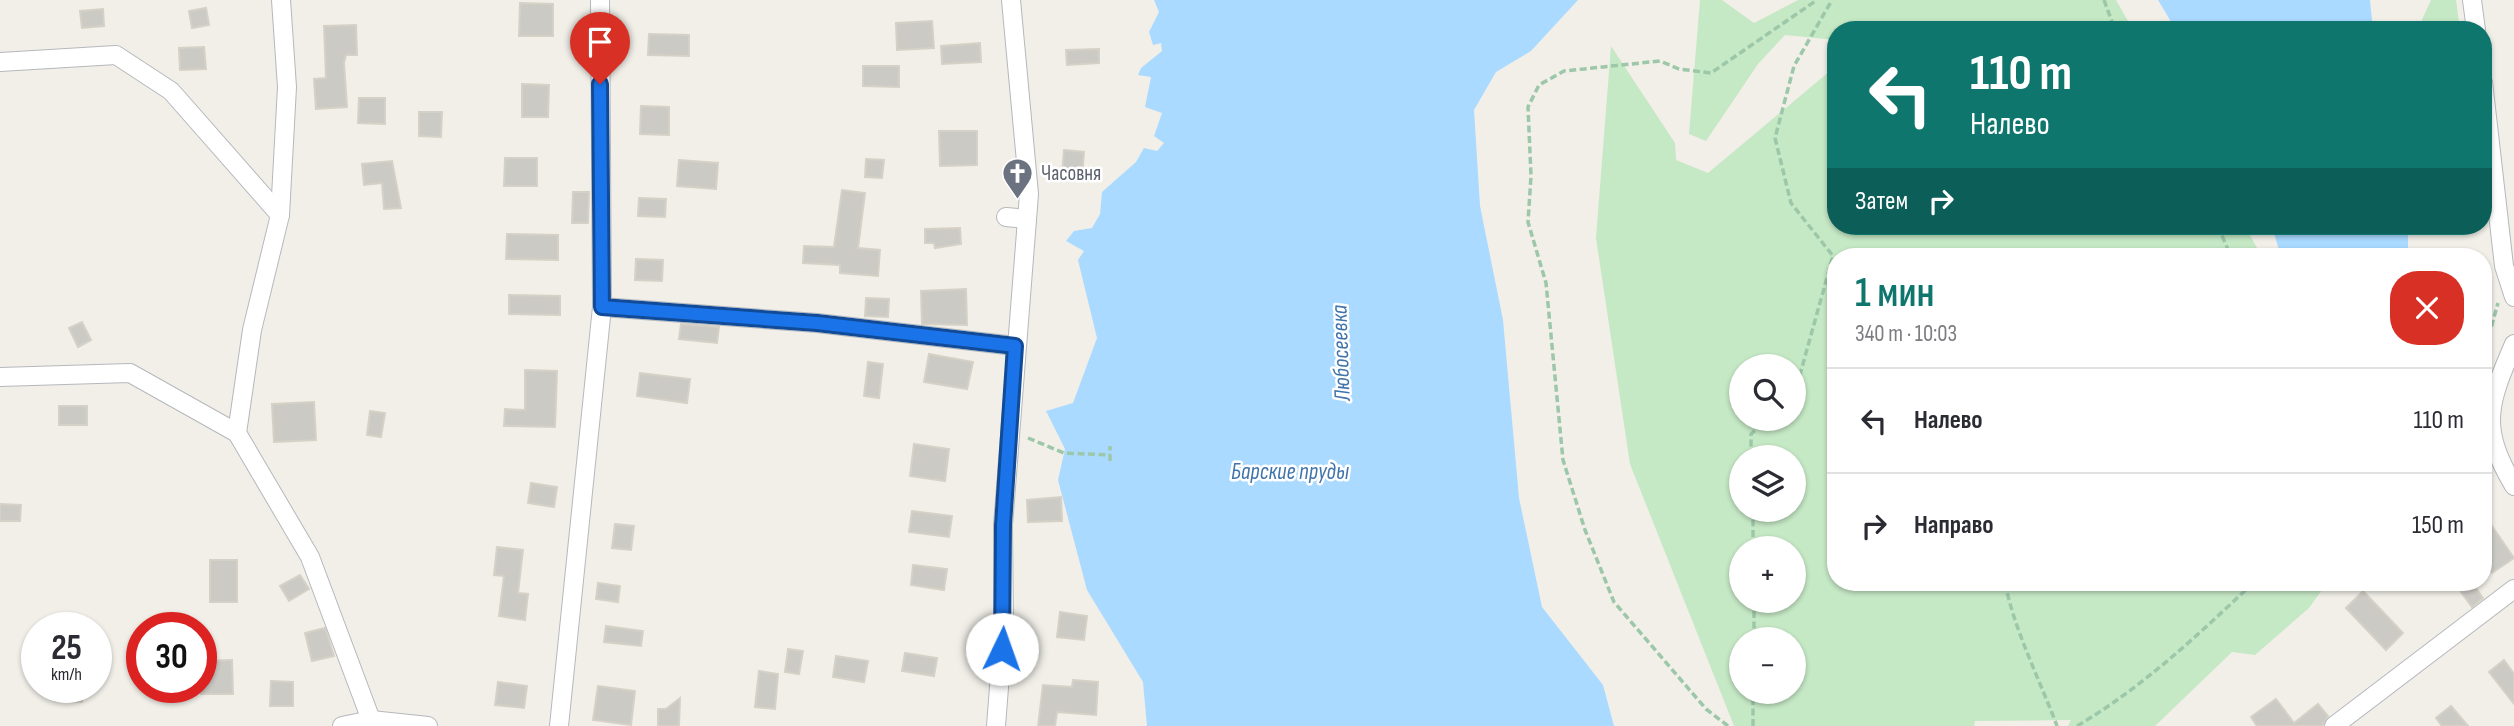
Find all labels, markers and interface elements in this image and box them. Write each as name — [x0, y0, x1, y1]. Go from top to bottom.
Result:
pin — [570, 12.0, 630, 84]
icon: arrive — [581, 23, 619, 61]
text: 110 m — [1970, 45, 2072, 104]
icon: left — [1855, 49, 1946, 140]
text: Налево — [1970, 105, 2050, 144]
church icon: Часовня — [1001, 156, 1035, 200]
place label: Часовня — [1041, 161, 1101, 186]
icon: right — [1922, 182, 1960, 220]
text: Затем — [1855, 186, 1908, 217]
text: 1 мин — [1855, 268, 1935, 319]
button: close — [2390, 271, 2464, 345]
water label: Любосеевка — [1325, 304, 1357, 402]
text: 340 m · 10:03 — [1855, 320, 1957, 348]
map controls — [1729, 354, 1806, 704]
button: search — [1729, 354, 1806, 431]
icon: left — [1855, 402, 1893, 440]
text: Налево — [1914, 405, 1983, 436]
text: 110 m — [2413, 405, 2464, 436]
button: layers — [1729, 445, 1806, 522]
water label: Барские пруды — [1231, 458, 1349, 486]
icon: right — [1855, 507, 1893, 545]
text: Направо — [1914, 510, 1993, 541]
text: 150 m — [2412, 510, 2464, 541]
button: + — [1729, 536, 1806, 613]
speed limit sign: 30 — [126, 612, 217, 703]
position arrow — [965, 612, 1039, 686]
text: 25 — [51, 627, 82, 670]
button: − — [1729, 627, 1806, 704]
text: km/h — [51, 664, 82, 685]

